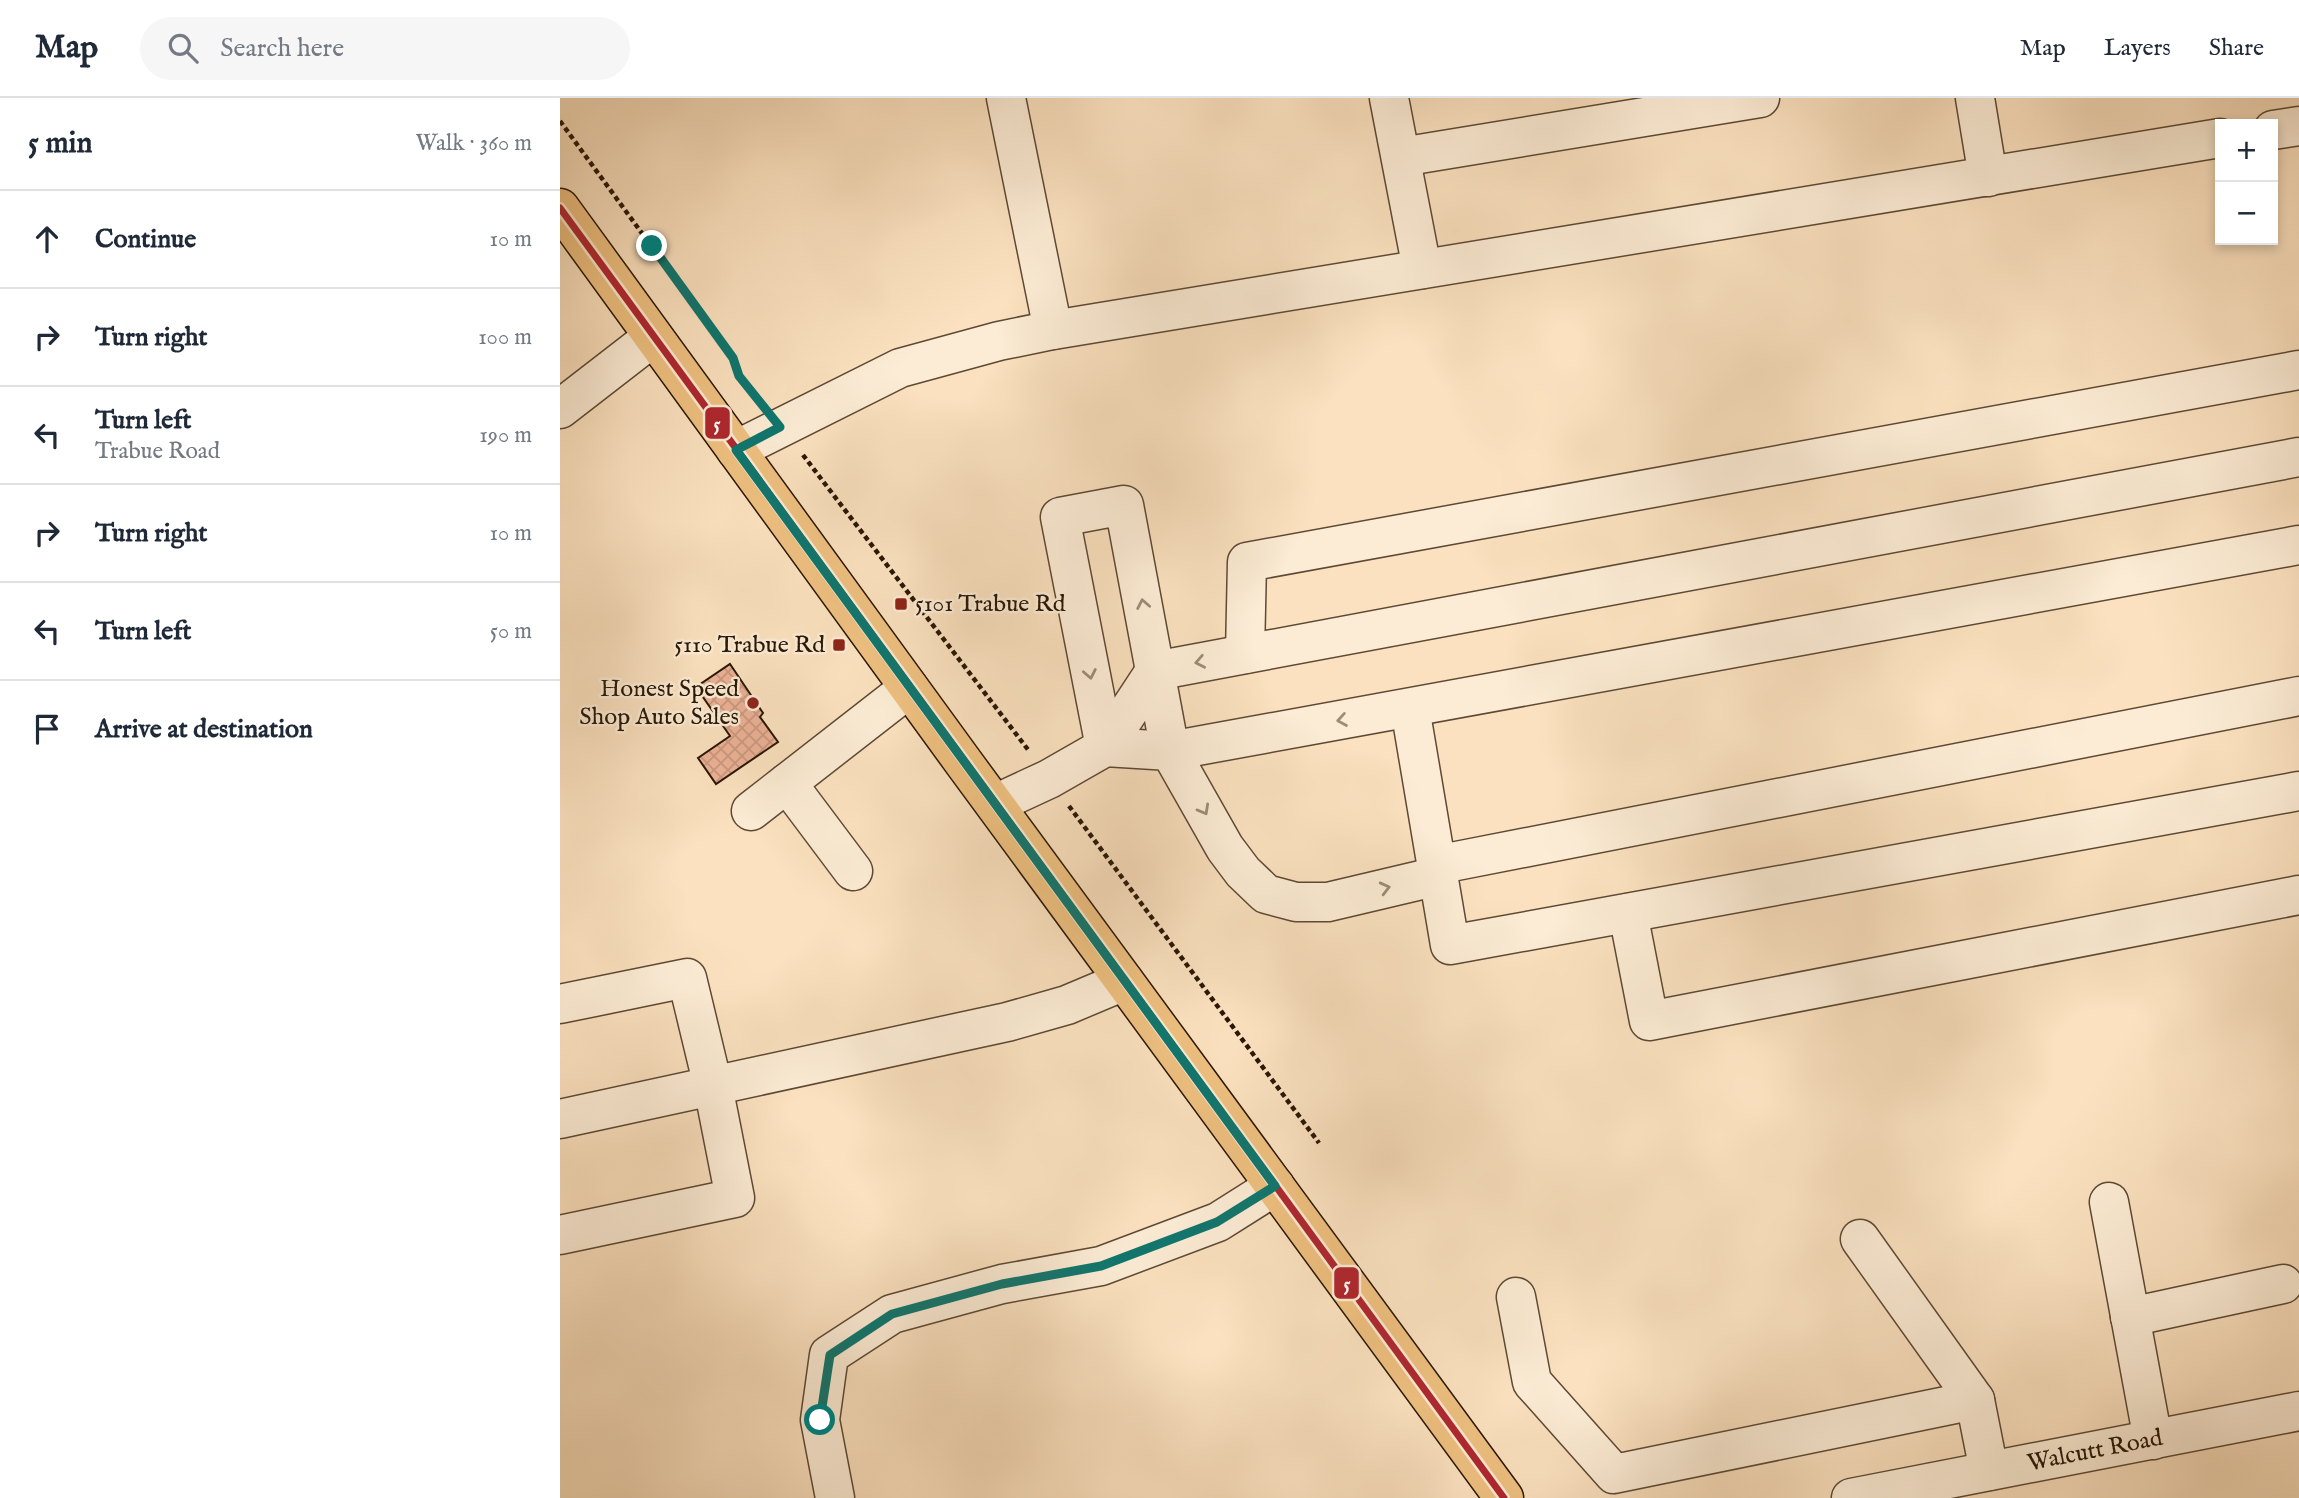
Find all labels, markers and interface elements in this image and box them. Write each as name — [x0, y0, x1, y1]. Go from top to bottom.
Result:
search box — [140, 17, 630, 80]
text: Map — [35, 27, 98, 69]
icon: search — [164, 29, 202, 67]
text: Search here — [220, 32, 344, 65]
text: Map — [2020, 33, 2066, 64]
text: Layers — [2104, 33, 2171, 64]
text: Share — [2209, 33, 2264, 64]
map controls — [2215, 119, 2278, 245]
button: + — [2215, 119, 2278, 182]
text: 5 min — [28, 125, 93, 163]
text: Walk · 360 m — [415, 129, 532, 158]
button: − — [2215, 182, 2278, 245]
icon: ahead — [28, 220, 66, 258]
text: Continue — [95, 223, 196, 256]
text: 10 m — [489, 225, 532, 254]
route end — [636, 230, 667, 261]
icon: right — [28, 318, 66, 356]
text: Turn right — [95, 321, 208, 354]
text: 100 m — [478, 323, 532, 352]
text: Turn left — [95, 404, 192, 437]
line badge: 5 — [704, 406, 731, 440]
text: 5 — [714, 413, 721, 437]
icon: left — [28, 416, 66, 454]
text: 190 m — [479, 421, 532, 450]
text: Trabue Road — [95, 437, 220, 466]
icon: right — [28, 514, 66, 552]
text: Turn right — [95, 517, 208, 550]
text: 10 m — [489, 519, 532, 548]
place label: 5101 Trabue Rd — [915, 589, 1066, 620]
marker: 5101 Trabue Rd — [893, 596, 909, 612]
one-way arrow — [1136, 598, 1151, 610]
icon: left — [28, 612, 66, 650]
text: Turn left — [95, 615, 192, 648]
text: 50 m — [490, 617, 532, 646]
place label: 5110 Trabue Rd — [674, 630, 825, 661]
marker: 5110 Trabue Rd — [831, 637, 847, 653]
one-way arrow — [1194, 654, 1206, 669]
one-way arrow — [1082, 668, 1097, 680]
place label: Honest Speed Shop Auto Sales — [579, 674, 739, 733]
marker: Honest Speed Shop Auto Sales — [745, 695, 761, 711]
icon: arrive — [28, 710, 66, 748]
one-way arrow — [1336, 712, 1348, 727]
text: Arrive at destination — [95, 713, 313, 746]
one-way arrow — [1196, 803, 1209, 815]
one-way arrow — [1379, 882, 1391, 896]
line badge: 5 — [1333, 1266, 1360, 1300]
text: 5 — [1344, 1273, 1351, 1297]
route start — [804, 1404, 835, 1435]
street label: Walcutt Road — [2025, 1423, 2165, 1479]

